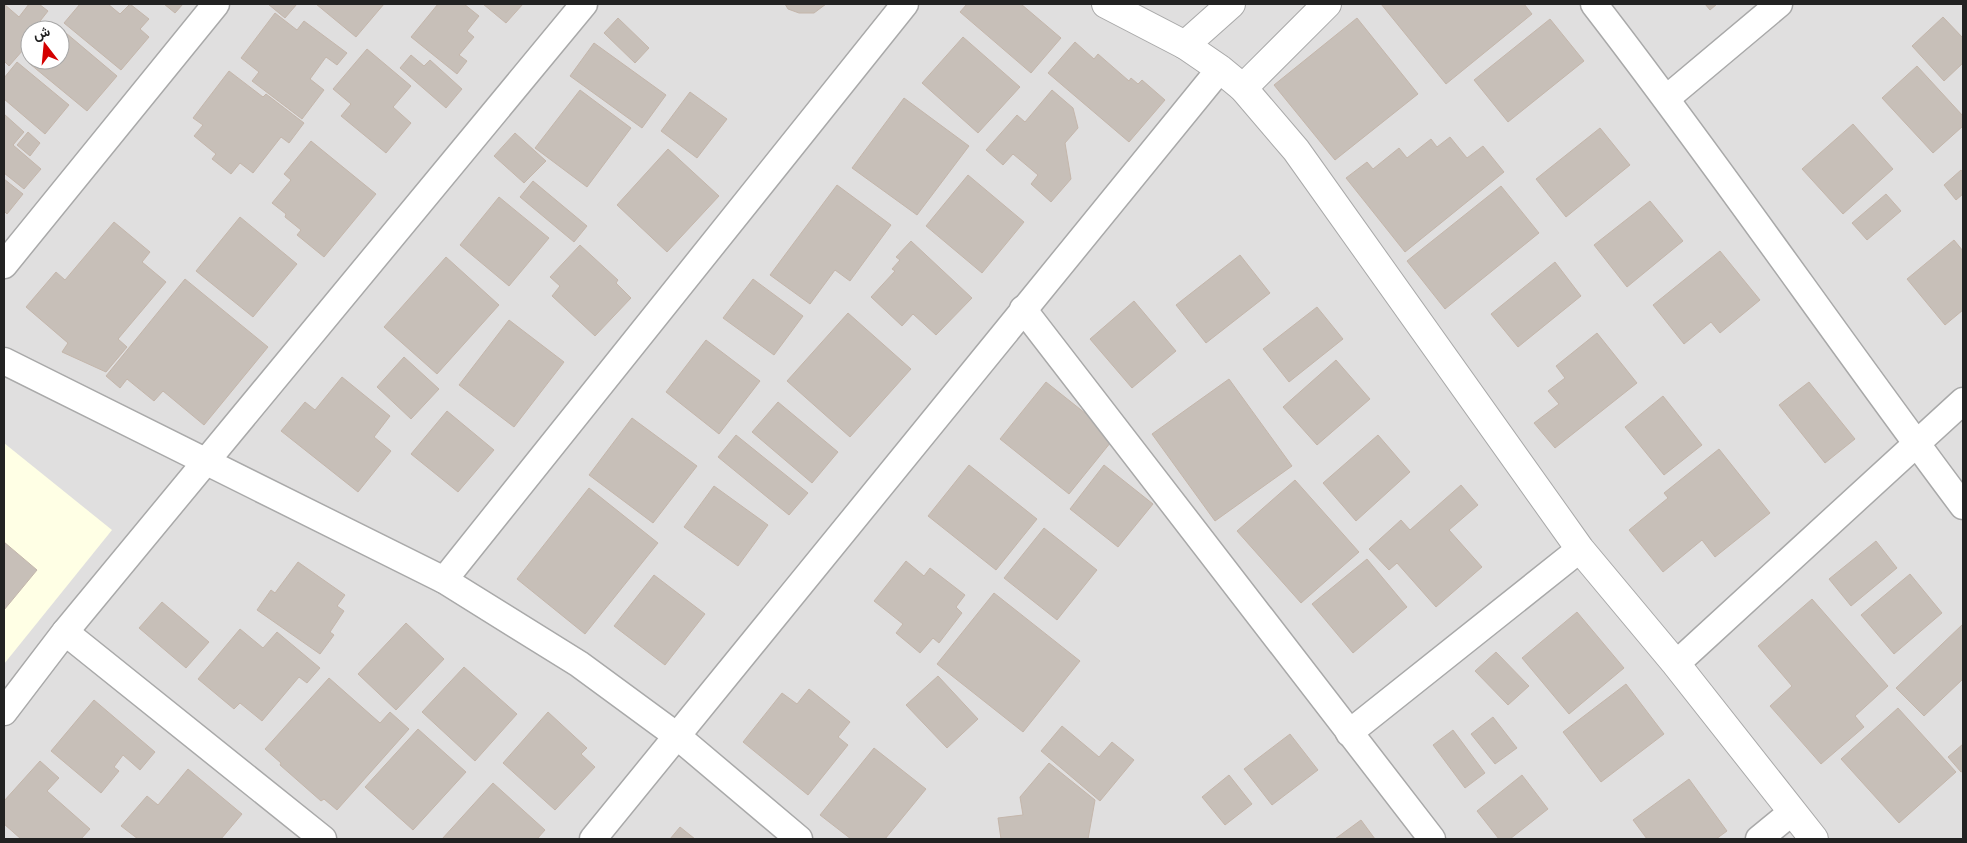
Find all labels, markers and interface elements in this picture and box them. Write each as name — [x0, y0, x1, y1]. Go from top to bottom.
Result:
north arrow — [20, 20, 70, 70]
text: ش — [31, 21, 52, 43]

